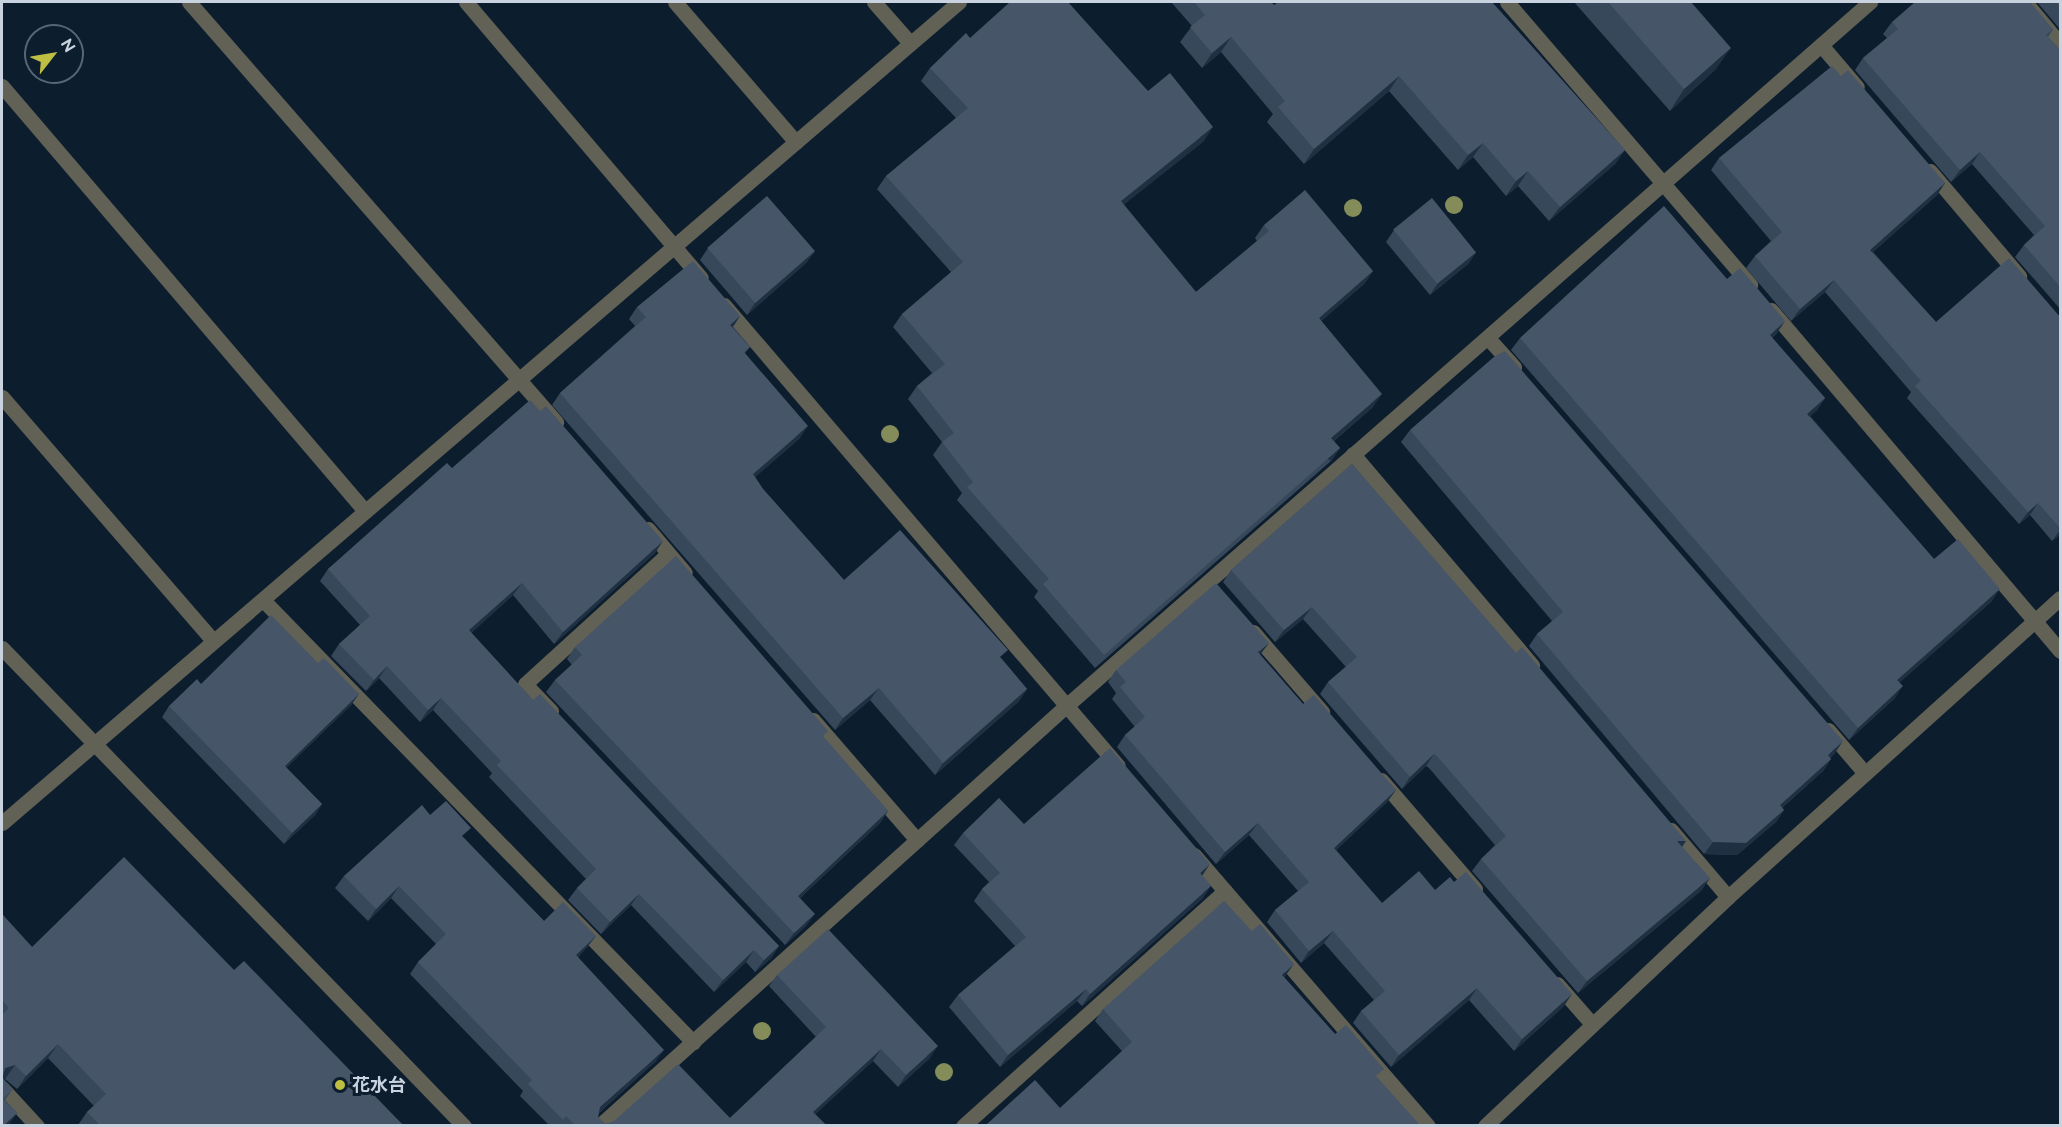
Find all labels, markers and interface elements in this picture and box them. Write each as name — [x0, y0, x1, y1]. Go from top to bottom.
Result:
north arrow — [24, 24, 84, 84]
text: N — [57, 35, 79, 56]
place label: 花水台 — [352, 1074, 406, 1096]
marker: 花水台 — [333, 1078, 347, 1092]

